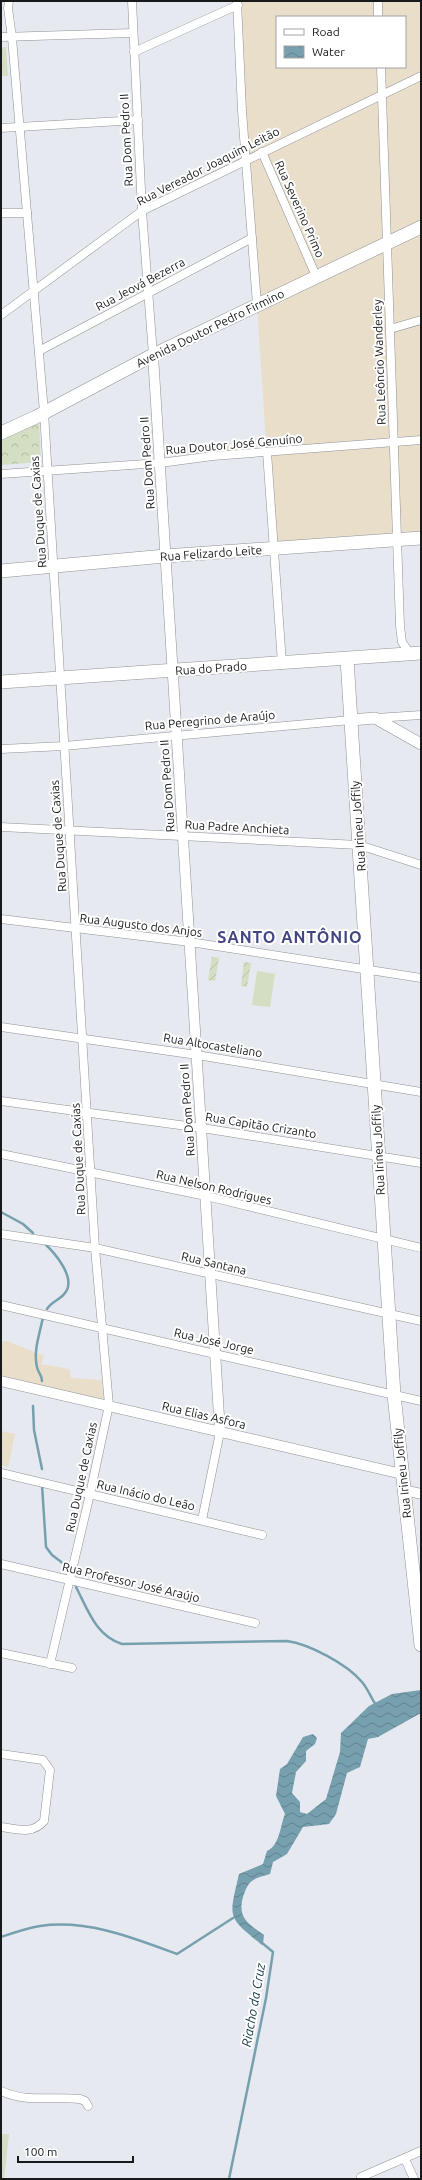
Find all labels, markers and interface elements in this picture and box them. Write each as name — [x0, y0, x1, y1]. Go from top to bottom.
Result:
legend — [276, 16, 406, 68]
text: Road — [312, 25, 340, 38]
text: Water — [312, 45, 345, 58]
street label: Rua Dom Pedro II — [117, 93, 135, 187]
street label: Rua Vereador Joaquim Leitão — [135, 124, 281, 208]
street label: Rua Severino Primo — [273, 159, 327, 259]
street label: Rua Jeová Bezerra — [93, 255, 187, 313]
street label: Avenida Doutor Pedro Firmino — [134, 286, 286, 370]
street label: Rua Leôncio Wanderley — [370, 299, 388, 425]
street label: Rua Dom Pedro II — [137, 416, 157, 510]
street label: Rua Doutor José Genuíno — [165, 432, 303, 456]
street label: Rua Duque de Caxias — [28, 456, 48, 568]
street label: Rua Felizardo Leite — [160, 543, 262, 563]
street label: Rua do Prado — [175, 659, 247, 677]
street label: Rua Peregrino de Araújo — [144, 708, 276, 732]
street label: Rua Dom Pedro II — [157, 739, 177, 833]
street label: Rua Duque de Caxias — [48, 780, 68, 892]
street label: Rua Irineu Joffily — [348, 780, 368, 872]
street label: Rua Padre Anchieta — [184, 818, 290, 836]
street label: Rua Augusto dos Anjos — [79, 911, 203, 939]
district label: SANTO ANTÔNIO — [217, 927, 363, 946]
street label: Rua Altocasteliano — [162, 1031, 264, 1059]
street label: Rua Dom Pedro II — [177, 1063, 197, 1157]
street label: Rua Duque de Caxias — [69, 1103, 87, 1215]
street label: Rua Irineu Joffily — [369, 1104, 387, 1196]
street label: Rua Capitão Crizanto — [204, 1110, 318, 1140]
street label: Rua Nelson Rodrigues — [155, 1167, 273, 1207]
street label: Rua Santana — [180, 1249, 248, 1277]
street label: Rua José Jorge — [173, 1325, 255, 1357]
street label: Rua Elias Asfora — [161, 1399, 247, 1431]
street label: Rua Duque de Caxias — [63, 1421, 99, 1533]
street label: Rua Irineu Joffily — [391, 1427, 413, 1519]
street label: Rua Inácio do Leão — [96, 1477, 196, 1513]
street label: Rua Professor José Araújo — [61, 1560, 201, 1604]
water label: Riacho da Cruz — [239, 1961, 267, 2048]
scale bar — [18, 2138, 133, 2164]
text: 100 m — [24, 2145, 57, 2158]

